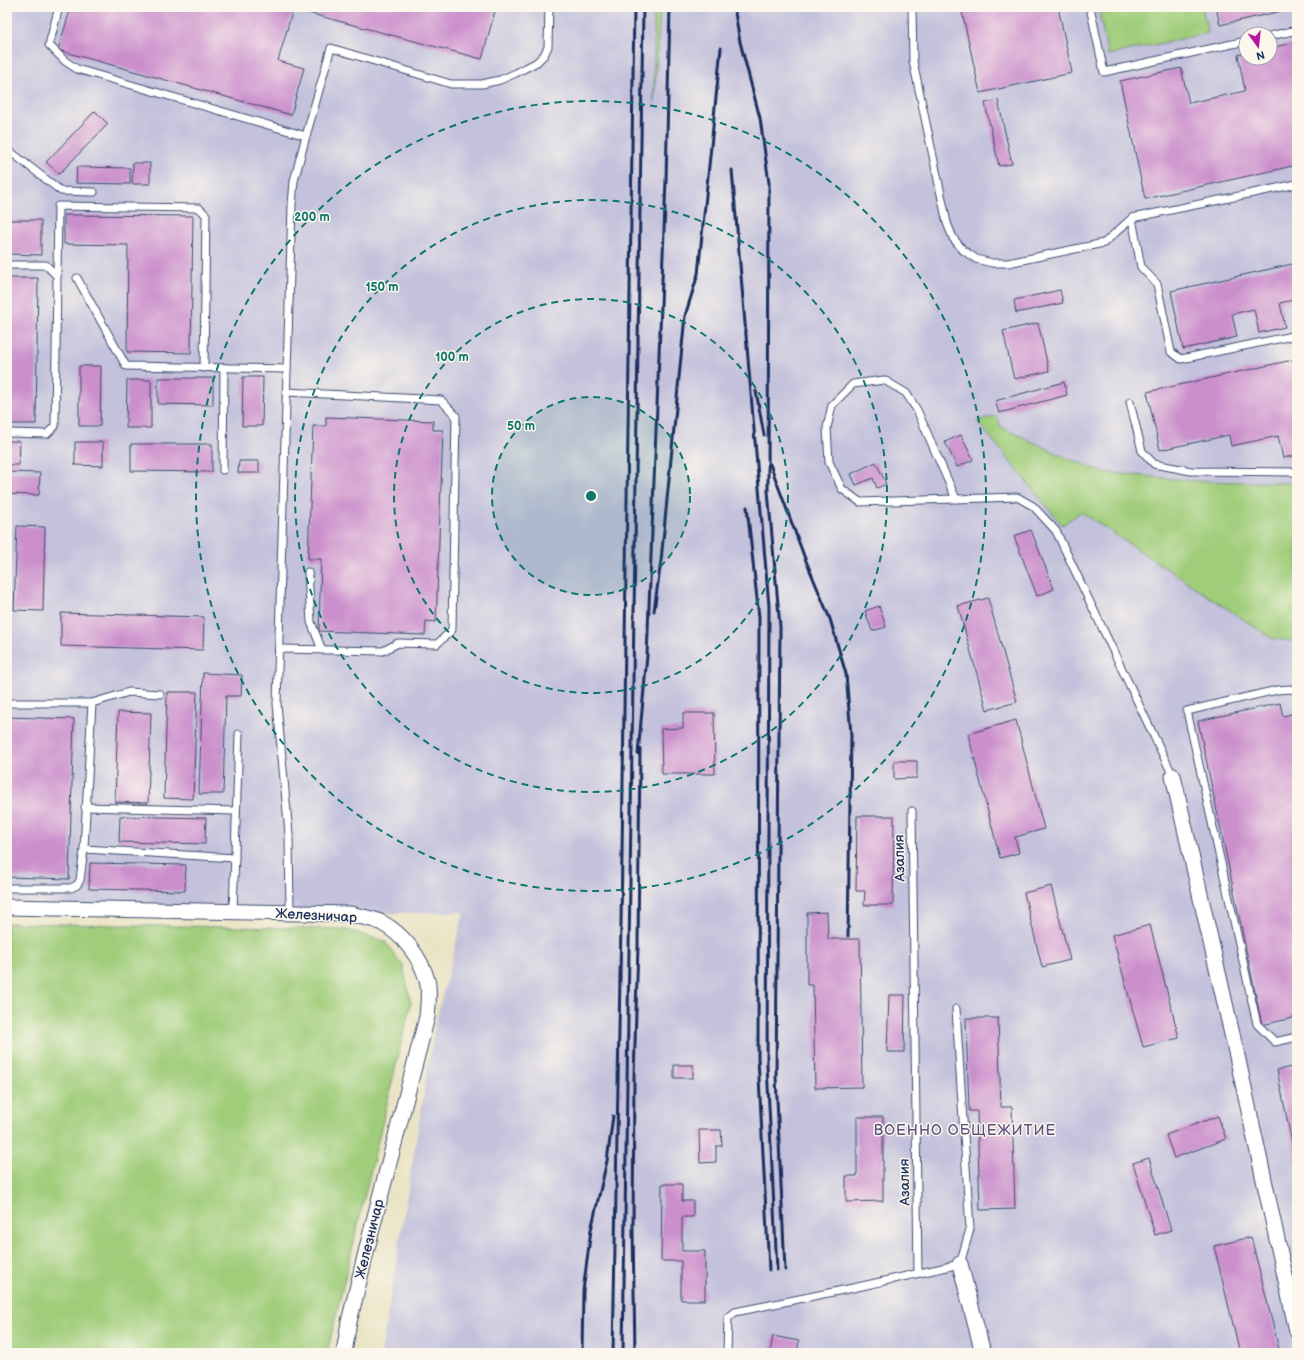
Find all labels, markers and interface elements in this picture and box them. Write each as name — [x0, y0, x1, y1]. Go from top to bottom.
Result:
north arrow — [1238, 26, 1278, 66]
text: N — [1255, 48, 1266, 63]
text: 200 m — [294, 210, 330, 225]
text: 150 m — [366, 280, 398, 295]
text: 100 m — [435, 350, 469, 365]
text: 50 m — [507, 419, 535, 434]
centre of rings — [584, 489, 598, 503]
street label: Азалия — [891, 834, 908, 883]
street label: Железничар — [275, 905, 357, 926]
district label: ВОЕННО ОБЩЕЖИТИЕ — [874, 1121, 1056, 1140]
street label: Азалия — [896, 1158, 913, 1207]
street label: Железничар — [351, 1197, 388, 1281]

